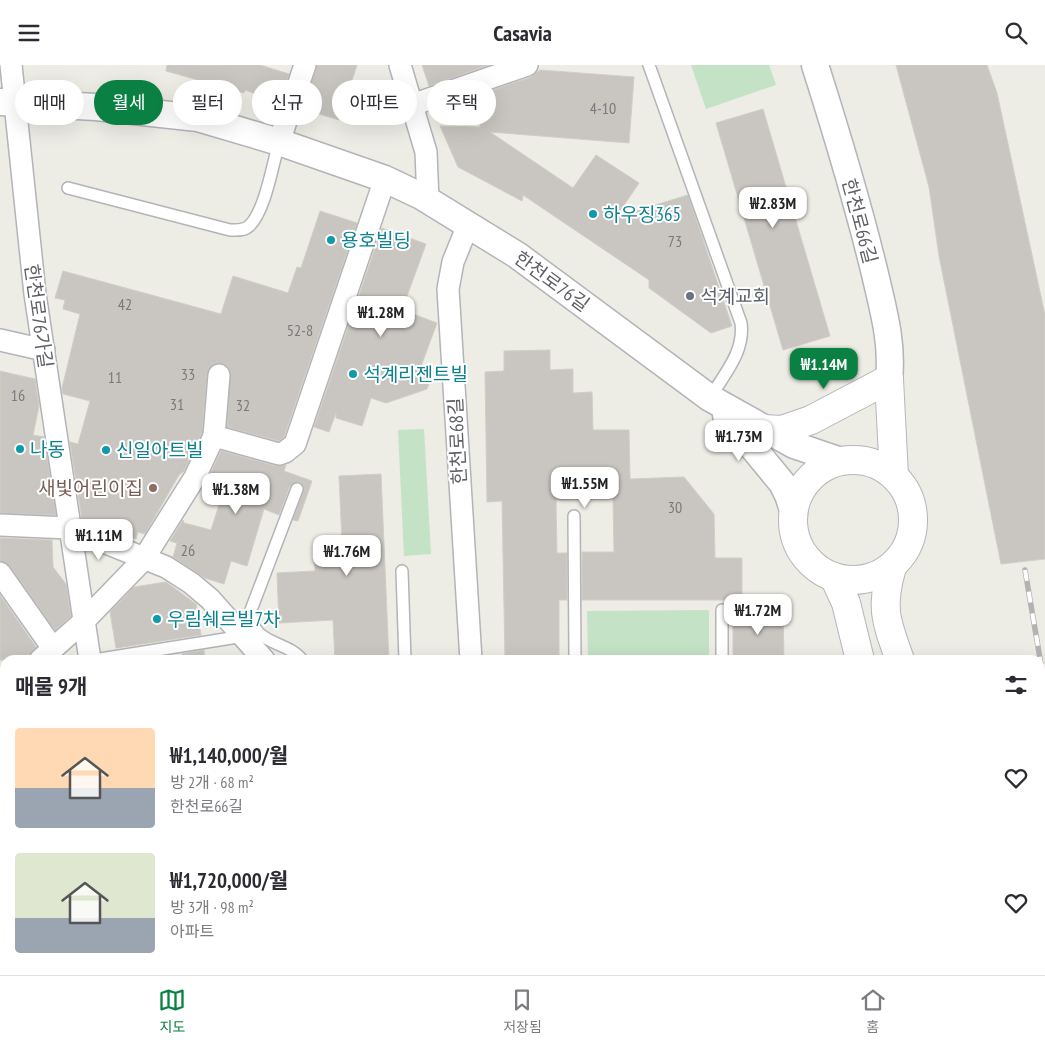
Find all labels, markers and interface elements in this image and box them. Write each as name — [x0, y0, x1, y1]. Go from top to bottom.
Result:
icon: menu — [15, 19, 43, 47]
text: Casavia — [493, 19, 552, 47]
icon: search — [1002, 19, 1030, 47]
chip: 매매 — [15, 80, 84, 125]
chip: 월세 — [94, 80, 163, 125]
chip: 필터 — [173, 80, 242, 125]
chip: 신규 — [252, 80, 322, 125]
chip: 아파트 — [332, 80, 417, 125]
chip: 주택 — [427, 80, 496, 125]
house number: 4-10 — [590, 98, 616, 118]
street label: 한천로66길 — [837, 176, 883, 266]
pin: ₩2.83M — [732, 186, 814, 229]
text: ₩2.83M — [750, 193, 796, 213]
place label: 하우징365 — [603, 202, 681, 226]
marker: 하우징365 — [587, 208, 599, 220]
place label: 용호빌딩 — [341, 228, 411, 252]
house number: 73 — [668, 231, 682, 251]
marker: 용호빌딩 — [325, 234, 337, 246]
street label: 한천로76길 — [510, 246, 594, 316]
street label: 한천로76가길 — [20, 263, 58, 369]
place label: 석계교회 — [700, 284, 770, 308]
marker: 석계교회 — [684, 290, 696, 302]
house number: 42 — [118, 294, 132, 314]
pin: ₩1.28M — [340, 295, 422, 338]
text: ₩1.28M — [358, 302, 404, 322]
house number: 52-8 — [287, 320, 313, 340]
pin: ₩1.14M — [783, 347, 865, 390]
text: ₩1.14M — [801, 354, 847, 374]
place label: 석계리젠트빌 — [363, 362, 468, 386]
house number: 33 — [181, 364, 195, 384]
house number: 11 — [108, 367, 122, 387]
marker: 석계리젠트빌 — [347, 368, 359, 380]
house number: 16 — [11, 385, 25, 405]
house number: 31 — [170, 394, 184, 414]
house number: 32 — [236, 395, 250, 415]
street label: 한천로68길 — [443, 397, 471, 485]
pin: ₩1.73M — [698, 419, 780, 462]
text: ₩1.73M — [716, 426, 762, 446]
place label: 나동 — [30, 437, 65, 461]
place label: 신일아트빌 — [116, 438, 203, 462]
marker: 나동 — [14, 443, 26, 455]
marker: 신일아트빌 — [100, 444, 112, 456]
pin: ₩1.55M — [544, 467, 626, 509]
pin: ₩1.38M — [195, 473, 277, 515]
text: ₩1.55M — [562, 473, 608, 493]
place label: 새빛어린이집 — [38, 476, 143, 500]
text: ₩1.38M — [213, 479, 259, 499]
marker: 새빛어린이집 — [147, 482, 159, 494]
house number: 30 — [668, 497, 682, 517]
pin: ₩1.11M — [58, 519, 140, 561]
text: ₩1.11M — [76, 525, 122, 545]
pin: ₩1.76M — [306, 535, 388, 577]
house number: 26 — [181, 540, 195, 560]
text: ₩1.76M — [324, 541, 370, 561]
pin: ₩1.72M — [717, 593, 799, 636]
text: ₩1.72M — [735, 600, 781, 620]
place label: 우림쉐르빌7차 — [167, 607, 280, 631]
marker: 우림쉐르빌7차 — [151, 613, 163, 625]
icon: filters — [1002, 671, 1030, 699]
text: 매물 9개 — [15, 673, 87, 700]
text: ₩1,140,000/월 — [170, 742, 288, 769]
icon: home — [55, 748, 115, 808]
icon: heart — [1002, 764, 1030, 792]
text: 방 2개 · 68 m² — [170, 772, 254, 792]
text: 한천로66길 — [170, 796, 243, 816]
text: ₩1,720,000/월 — [170, 867, 288, 894]
icon: home — [55, 873, 115, 933]
icon: heart — [1002, 889, 1030, 917]
text: 방 3개 · 98 m² — [170, 897, 254, 917]
text: 아파트 — [170, 921, 214, 941]
tab: 지도 — [158, 986, 186, 1036]
tab: 저장됨 — [503, 986, 542, 1036]
tab: 홈 — [859, 986, 887, 1036]

